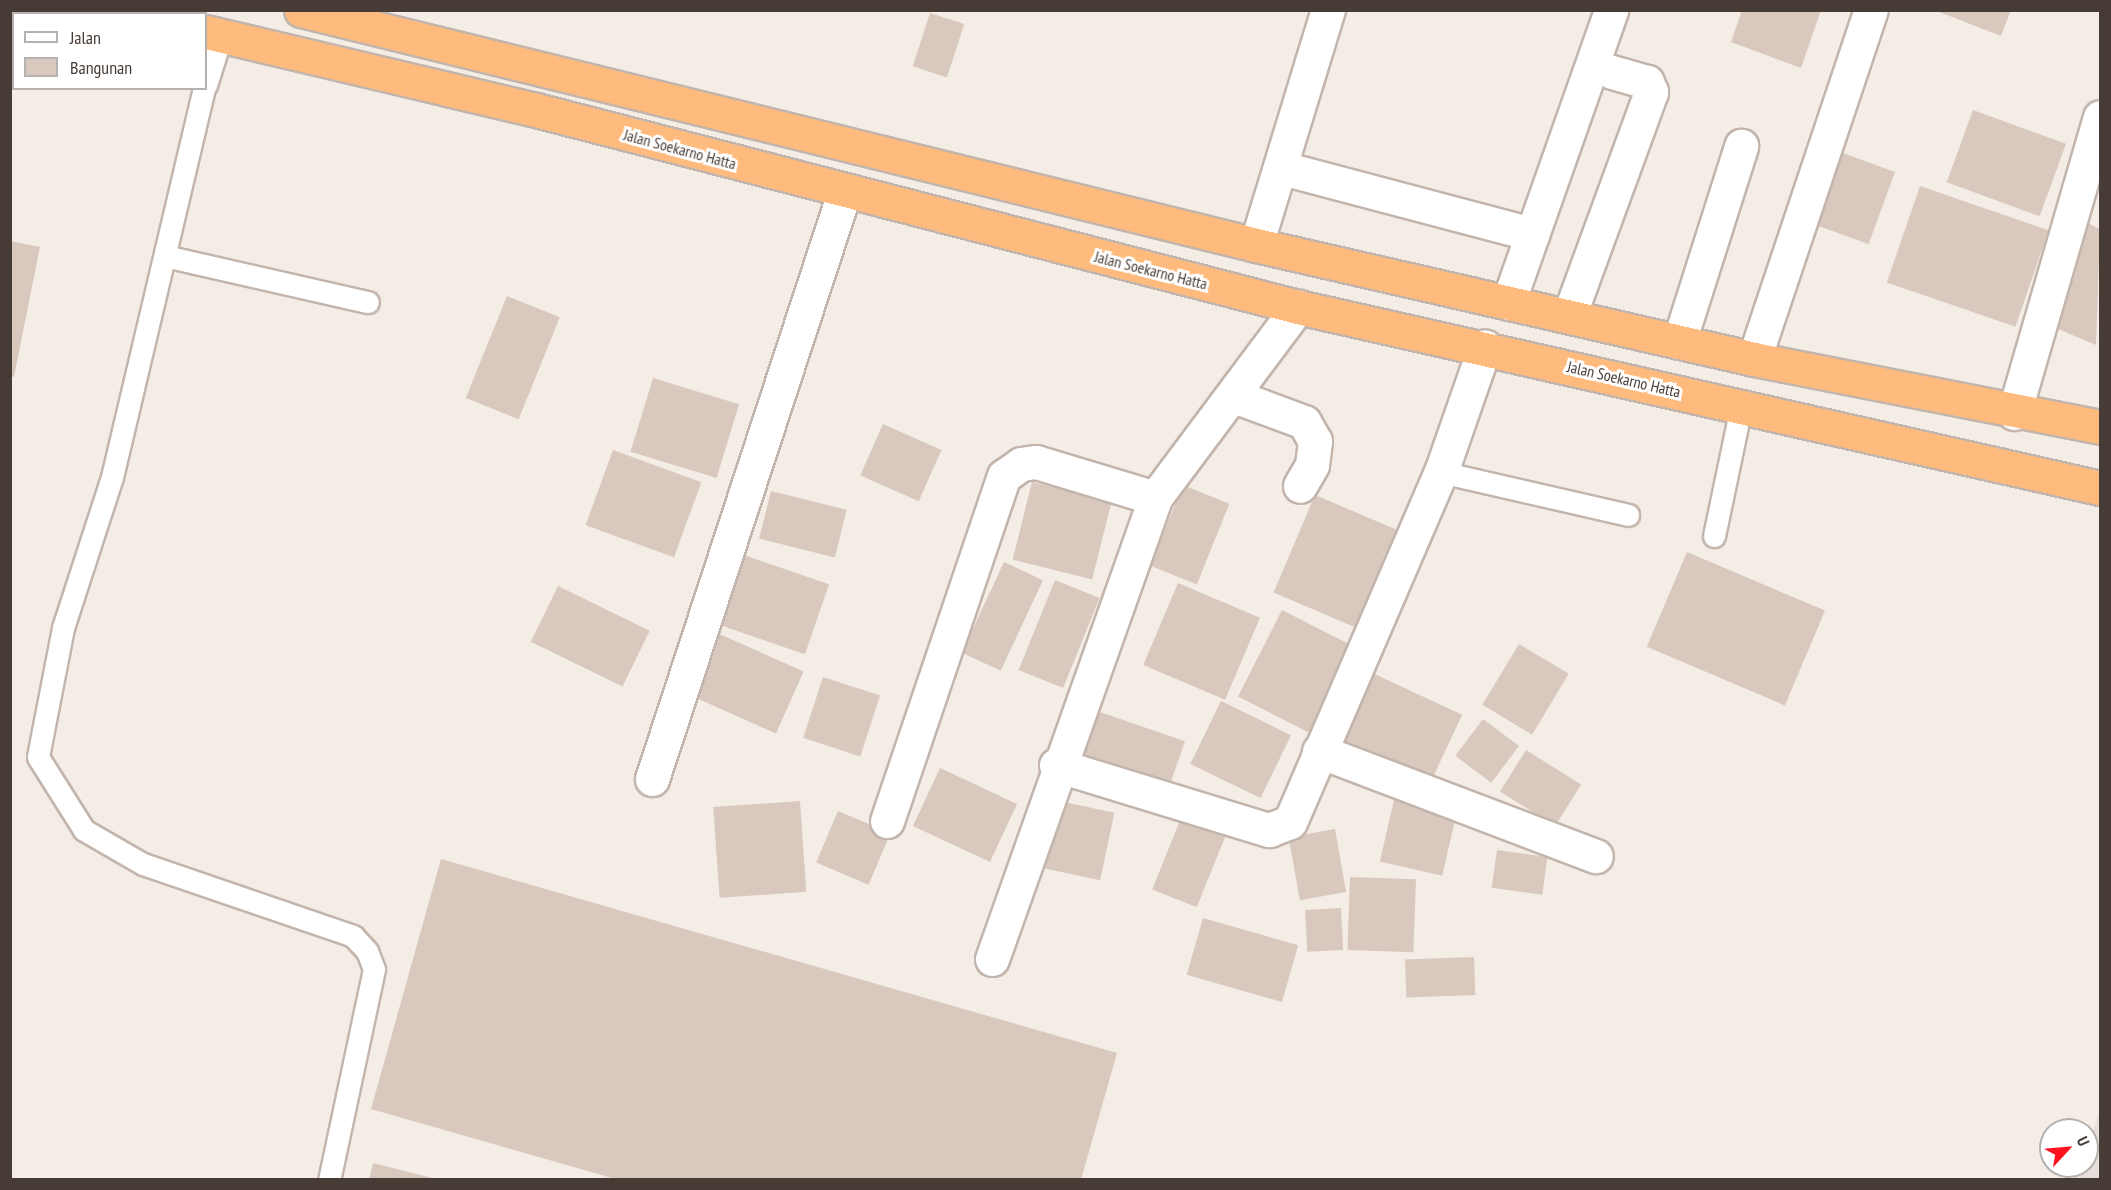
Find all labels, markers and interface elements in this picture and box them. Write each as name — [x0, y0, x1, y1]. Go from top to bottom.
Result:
legend — [12, 12, 207, 90]
text: Jalan — [70, 26, 101, 49]
text: Bangunan — [70, 56, 132, 79]
street label: Jalan Soekarno Hatta — [622, 125, 738, 173]
street label: Jalan Soekarno Hatta — [1093, 247, 1209, 293]
street label: Jalan Soekarno Hatta — [1565, 357, 1683, 401]
north arrow — [2039, 1118, 2099, 1178]
text: U — [2073, 1133, 2094, 1149]

